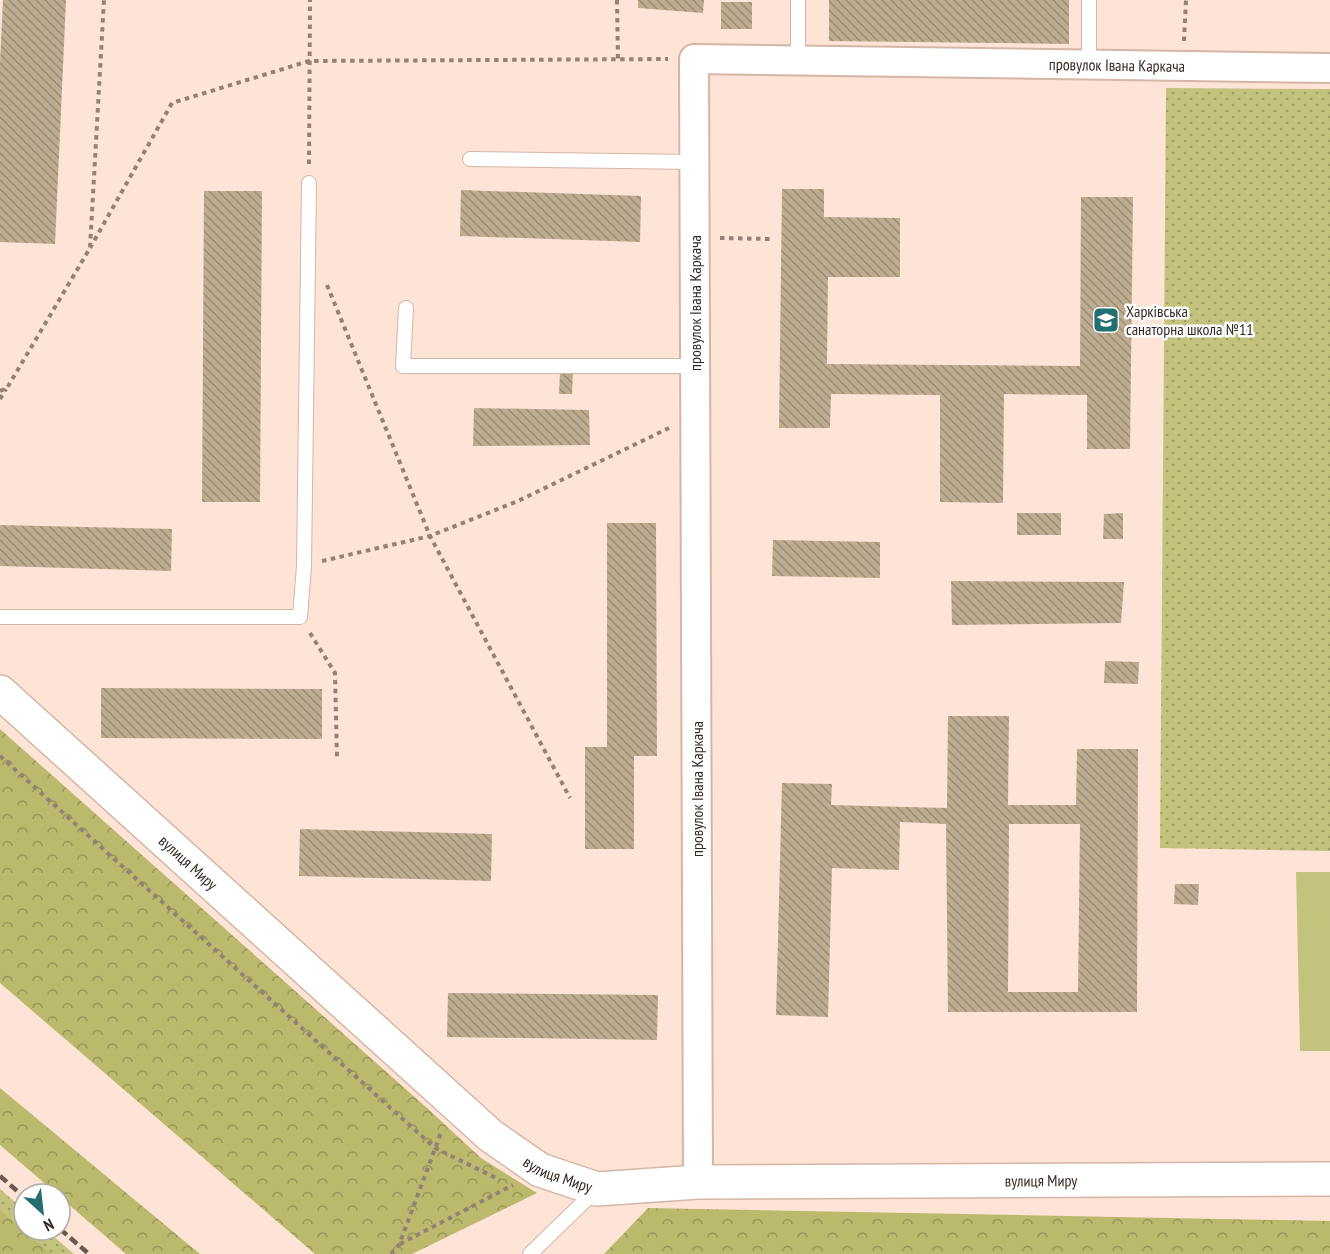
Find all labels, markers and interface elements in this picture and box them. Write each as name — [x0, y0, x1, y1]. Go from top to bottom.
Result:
street label: провулок Івана Каркача — [1049, 54, 1185, 76]
street label: провулок Івана Каркача — [685, 235, 705, 371]
place label: Харківська санаторна школа №11 — [1126, 301, 1253, 339]
school or university icon: Харківська санаторна школа №11 — [1091, 305, 1121, 335]
street label: провулок Івана Каркача — [687, 721, 707, 857]
street label: вулиця Миру — [155, 831, 222, 894]
street label: вулиця Миру — [520, 1152, 595, 1197]
street label: вулиця Миру — [1005, 1170, 1077, 1191]
north arrow — [12, 1182, 72, 1242]
text: N — [40, 1214, 57, 1236]

